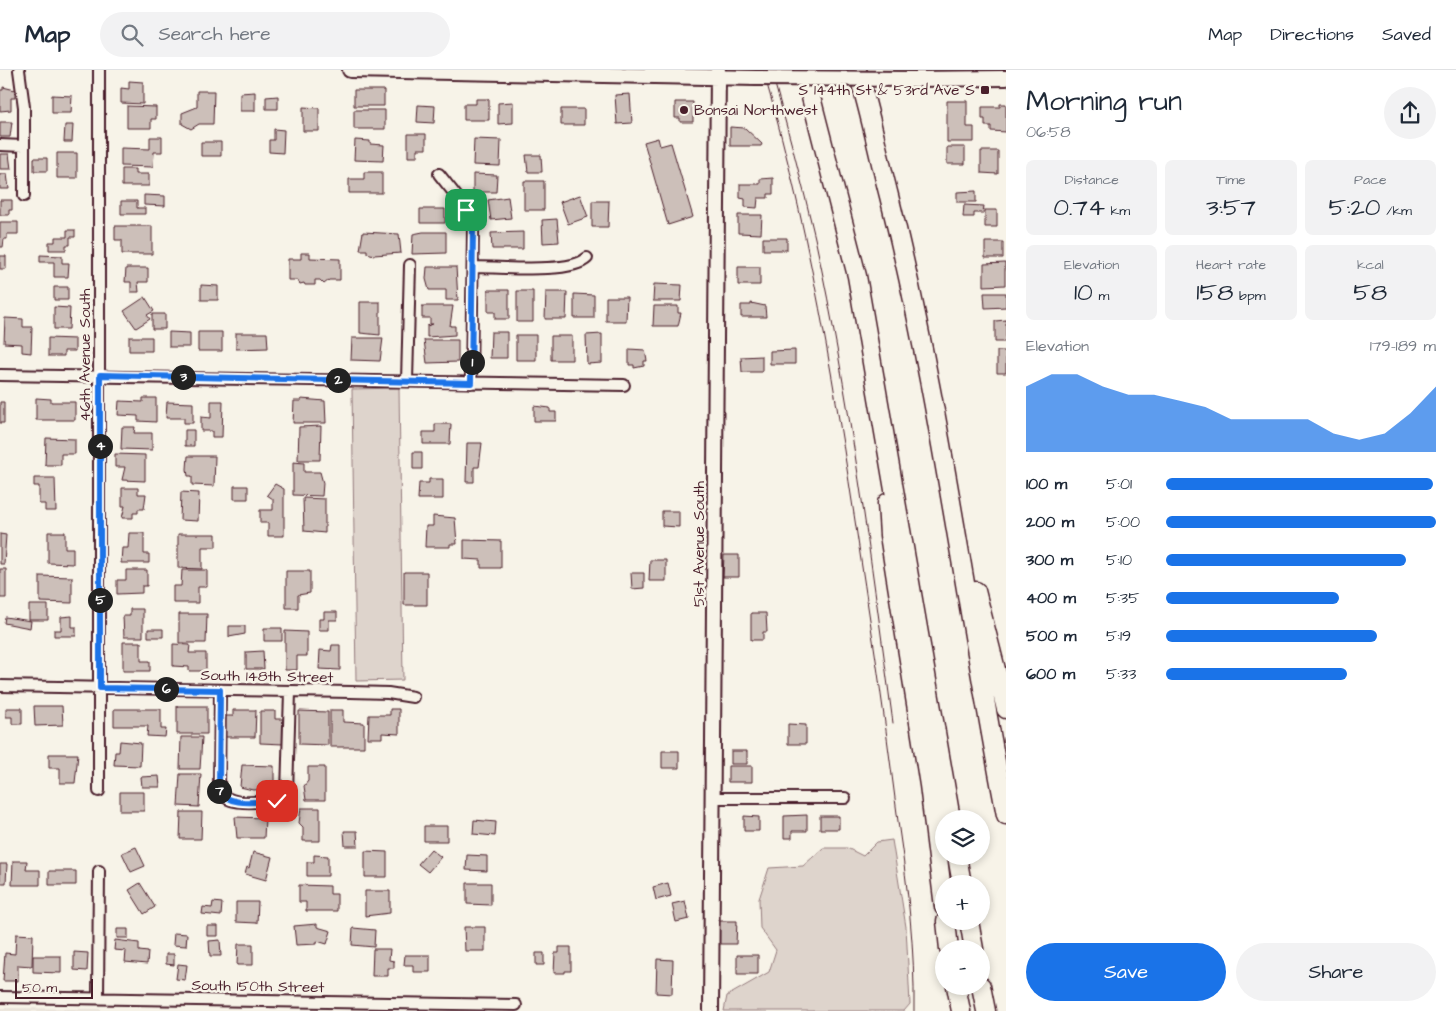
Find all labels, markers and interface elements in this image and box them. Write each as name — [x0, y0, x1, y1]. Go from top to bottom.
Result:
search box — [100, 12, 450, 57]
text: Map — [25, 18, 70, 52]
icon: search — [118, 21, 146, 49]
text: Search here — [158, 21, 271, 48]
text: Map — [1208, 22, 1242, 47]
text: Directions — [1270, 22, 1354, 47]
text: Saved — [1382, 22, 1431, 47]
place label: S 144th St & 53rd Ave S — [798, 80, 975, 101]
text: Morning run — [1026, 82, 1182, 121]
marker: S 144th St & 53rd Ave S — [979, 84, 991, 96]
button: share — [1384, 87, 1436, 139]
place label: Bonsai Northwest — [694, 100, 818, 121]
marker: Bonsai Northwest — [678, 104, 690, 116]
text: 06:58 — [1026, 121, 1071, 143]
text: Distance — [1064, 170, 1119, 190]
text: Time — [1216, 170, 1246, 190]
text: Pace — [1354, 170, 1387, 190]
pin — [445, 189, 487, 231]
text: 0.74 — [1053, 190, 1105, 225]
text: 3:57 — [1206, 190, 1256, 225]
text: 5:20 — [1329, 190, 1381, 225]
icon: arrive — [452, 196, 480, 224]
text: km — [1105, 201, 1130, 221]
text: /km — [1381, 201, 1412, 221]
text: Elevation — [1064, 255, 1119, 275]
text: Heart rate — [1196, 255, 1266, 275]
text: kcal — [1357, 255, 1384, 275]
text: 10 — [1074, 275, 1093, 310]
text: 158 — [1196, 275, 1233, 310]
text: 58 — [1353, 275, 1387, 310]
text: m — [1093, 286, 1109, 306]
text: bpm — [1233, 286, 1266, 306]
street label: 46th Avenue South — [75, 288, 96, 422]
text: Elevation — [1026, 335, 1089, 357]
text: 179–189 m — [1370, 335, 1436, 357]
pin: 1 — [460, 350, 484, 374]
text: 1 — [472, 352, 473, 372]
pin: 3 — [170, 364, 196, 390]
text: 3 — [180, 367, 187, 387]
pin: 2 — [326, 368, 350, 392]
text: 2 — [334, 370, 343, 390]
pin: 4 — [88, 434, 112, 458]
text: 4 — [96, 436, 105, 456]
text: 100 m — [1026, 473, 1067, 495]
text: 5:01 — [1106, 473, 1132, 495]
street label: 51st Avenue South — [689, 480, 710, 607]
text: 200 m — [1026, 511, 1074, 533]
text: 5:00 — [1106, 511, 1140, 533]
text: 300 m — [1026, 549, 1073, 571]
text: 5:10 — [1106, 549, 1132, 571]
text: 400 m — [1026, 587, 1076, 609]
text: 5:35 — [1106, 587, 1139, 609]
pin: 5 — [88, 588, 112, 612]
text: 5 — [96, 590, 105, 610]
text: 500 m — [1026, 625, 1076, 647]
text: 5:19 — [1106, 625, 1131, 647]
text: 600 m — [1026, 663, 1075, 685]
text: 5:33 — [1106, 663, 1136, 685]
street label: South 148th Street — [200, 665, 334, 688]
pin: 6 — [154, 676, 178, 702]
text: 6 — [162, 679, 171, 699]
pin: 7 — [206, 778, 232, 804]
pin — [256, 780, 298, 822]
text: 7 — [215, 781, 224, 801]
icon: check — [263, 787, 291, 815]
map controls — [935, 810, 990, 995]
button: layers — [935, 810, 990, 865]
button: + — [935, 875, 990, 930]
button: − — [935, 940, 990, 995]
button: Save — [1026, 943, 1226, 1001]
button: Share — [1236, 943, 1436, 1001]
street label: South 150th Street — [191, 975, 325, 998]
scale bar — [15, 976, 92, 999]
text: 50 m — [22, 978, 57, 998]

